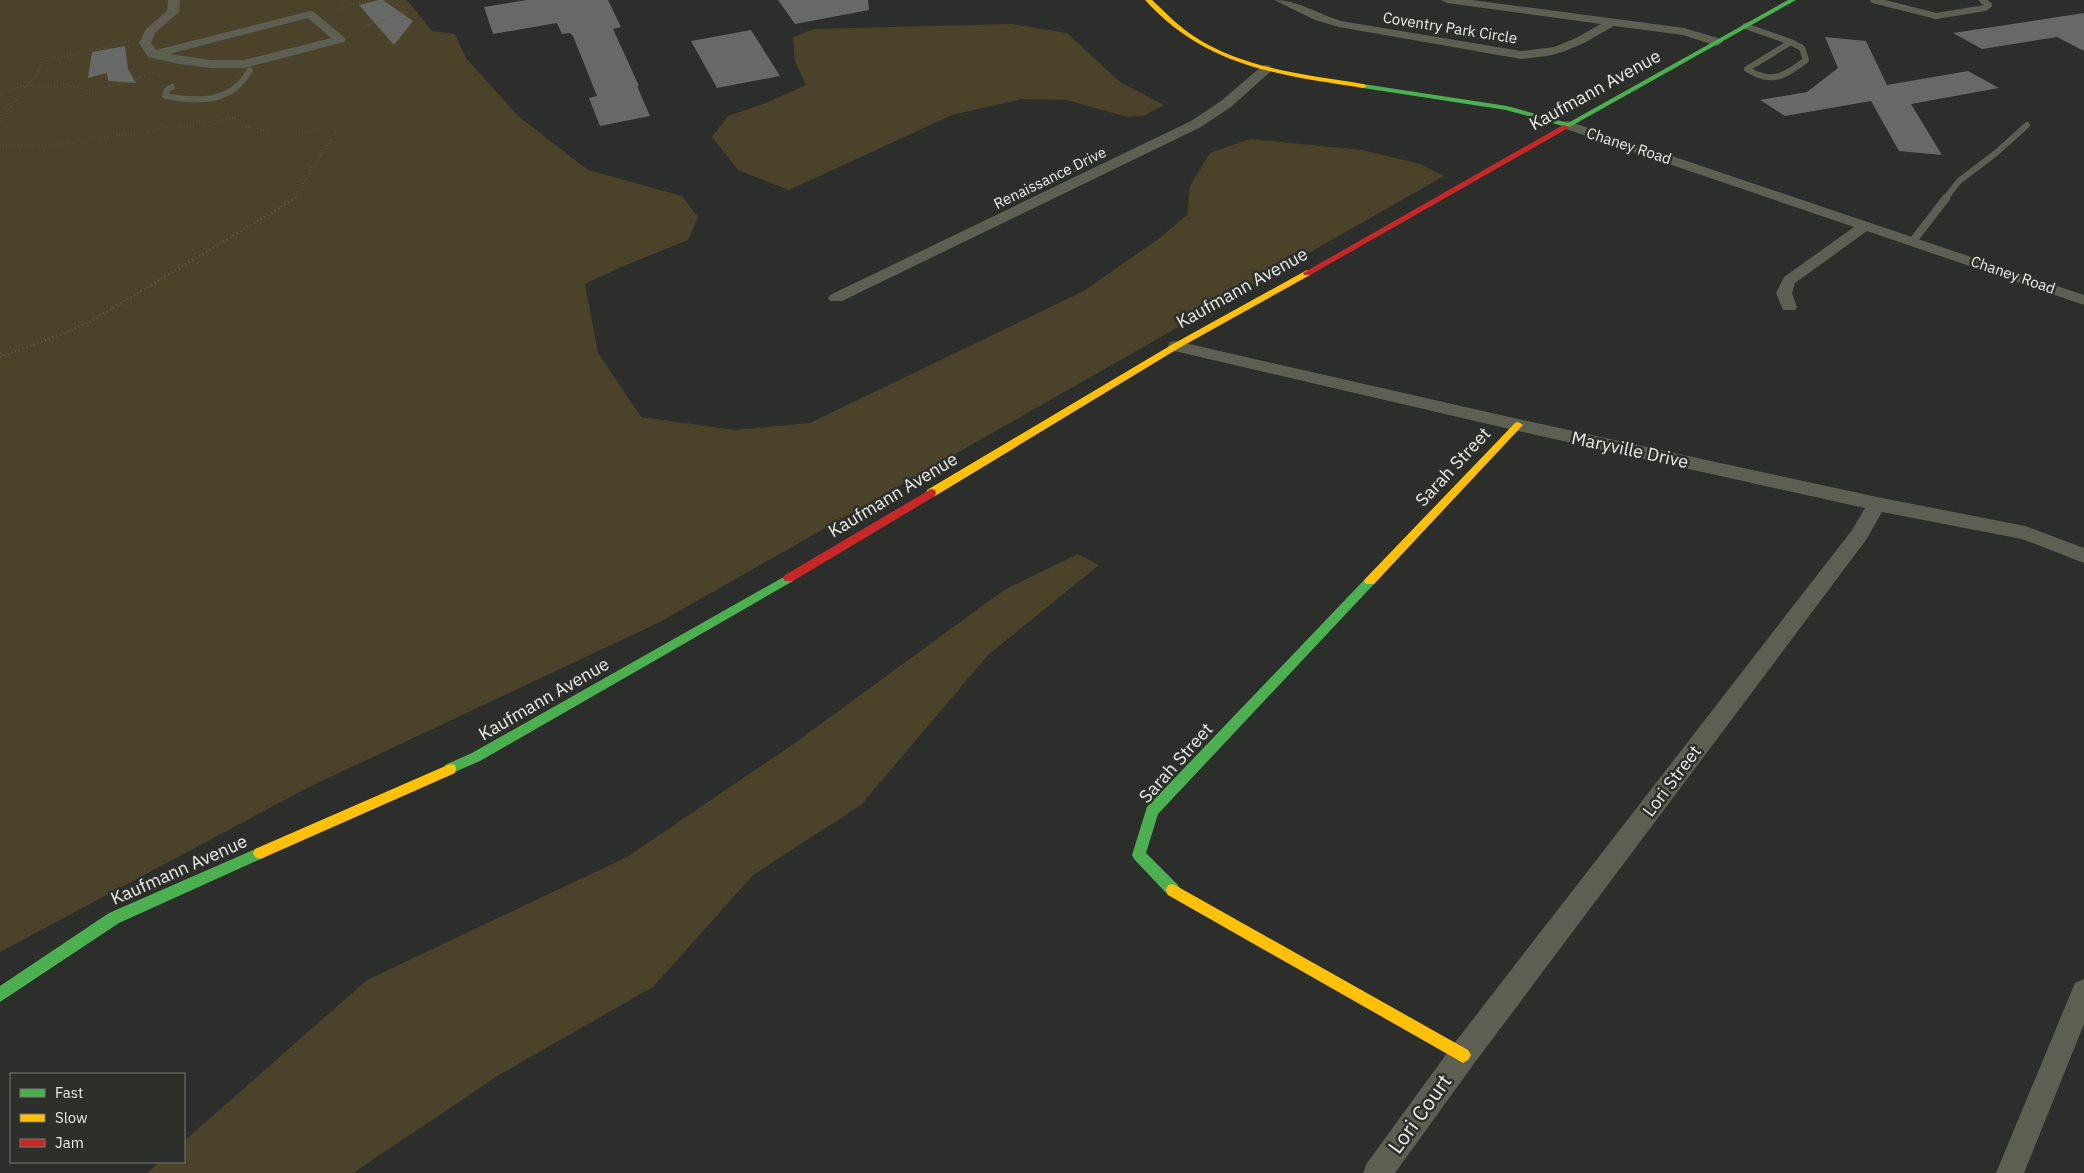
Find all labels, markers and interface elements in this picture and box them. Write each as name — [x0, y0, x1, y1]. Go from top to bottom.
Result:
street label: Coventry Park Circle — [1382, 8, 1519, 48]
street label: Kaufmann Avenue — [1525, 44, 1665, 135]
street label: Chaney Road — [1584, 123, 1674, 168]
street label: Renaissance Drive — [990, 142, 1109, 213]
street label: Kaufmann Avenue — [1172, 242, 1312, 333]
street label: Chaney Road — [1968, 251, 2058, 298]
street label: Sarah Street — [1410, 422, 1495, 511]
street label: Maryville Drive — [1570, 426, 1691, 473]
street label: Kaufmann Avenue — [824, 447, 962, 542]
street label: Kaufmann Avenue — [474, 652, 613, 745]
street label: Sarah Street — [1134, 718, 1218, 808]
street label: Lori Street — [1637, 740, 1706, 821]
street label: Kaufmann Avenue — [107, 829, 251, 910]
street label: Lori Court — [1381, 1068, 1458, 1159]
legend — [10, 1073, 185, 1163]
text: Fast — [55, 1083, 83, 1102]
text: Slow — [55, 1108, 88, 1127]
text: Jam — [55, 1133, 84, 1152]

